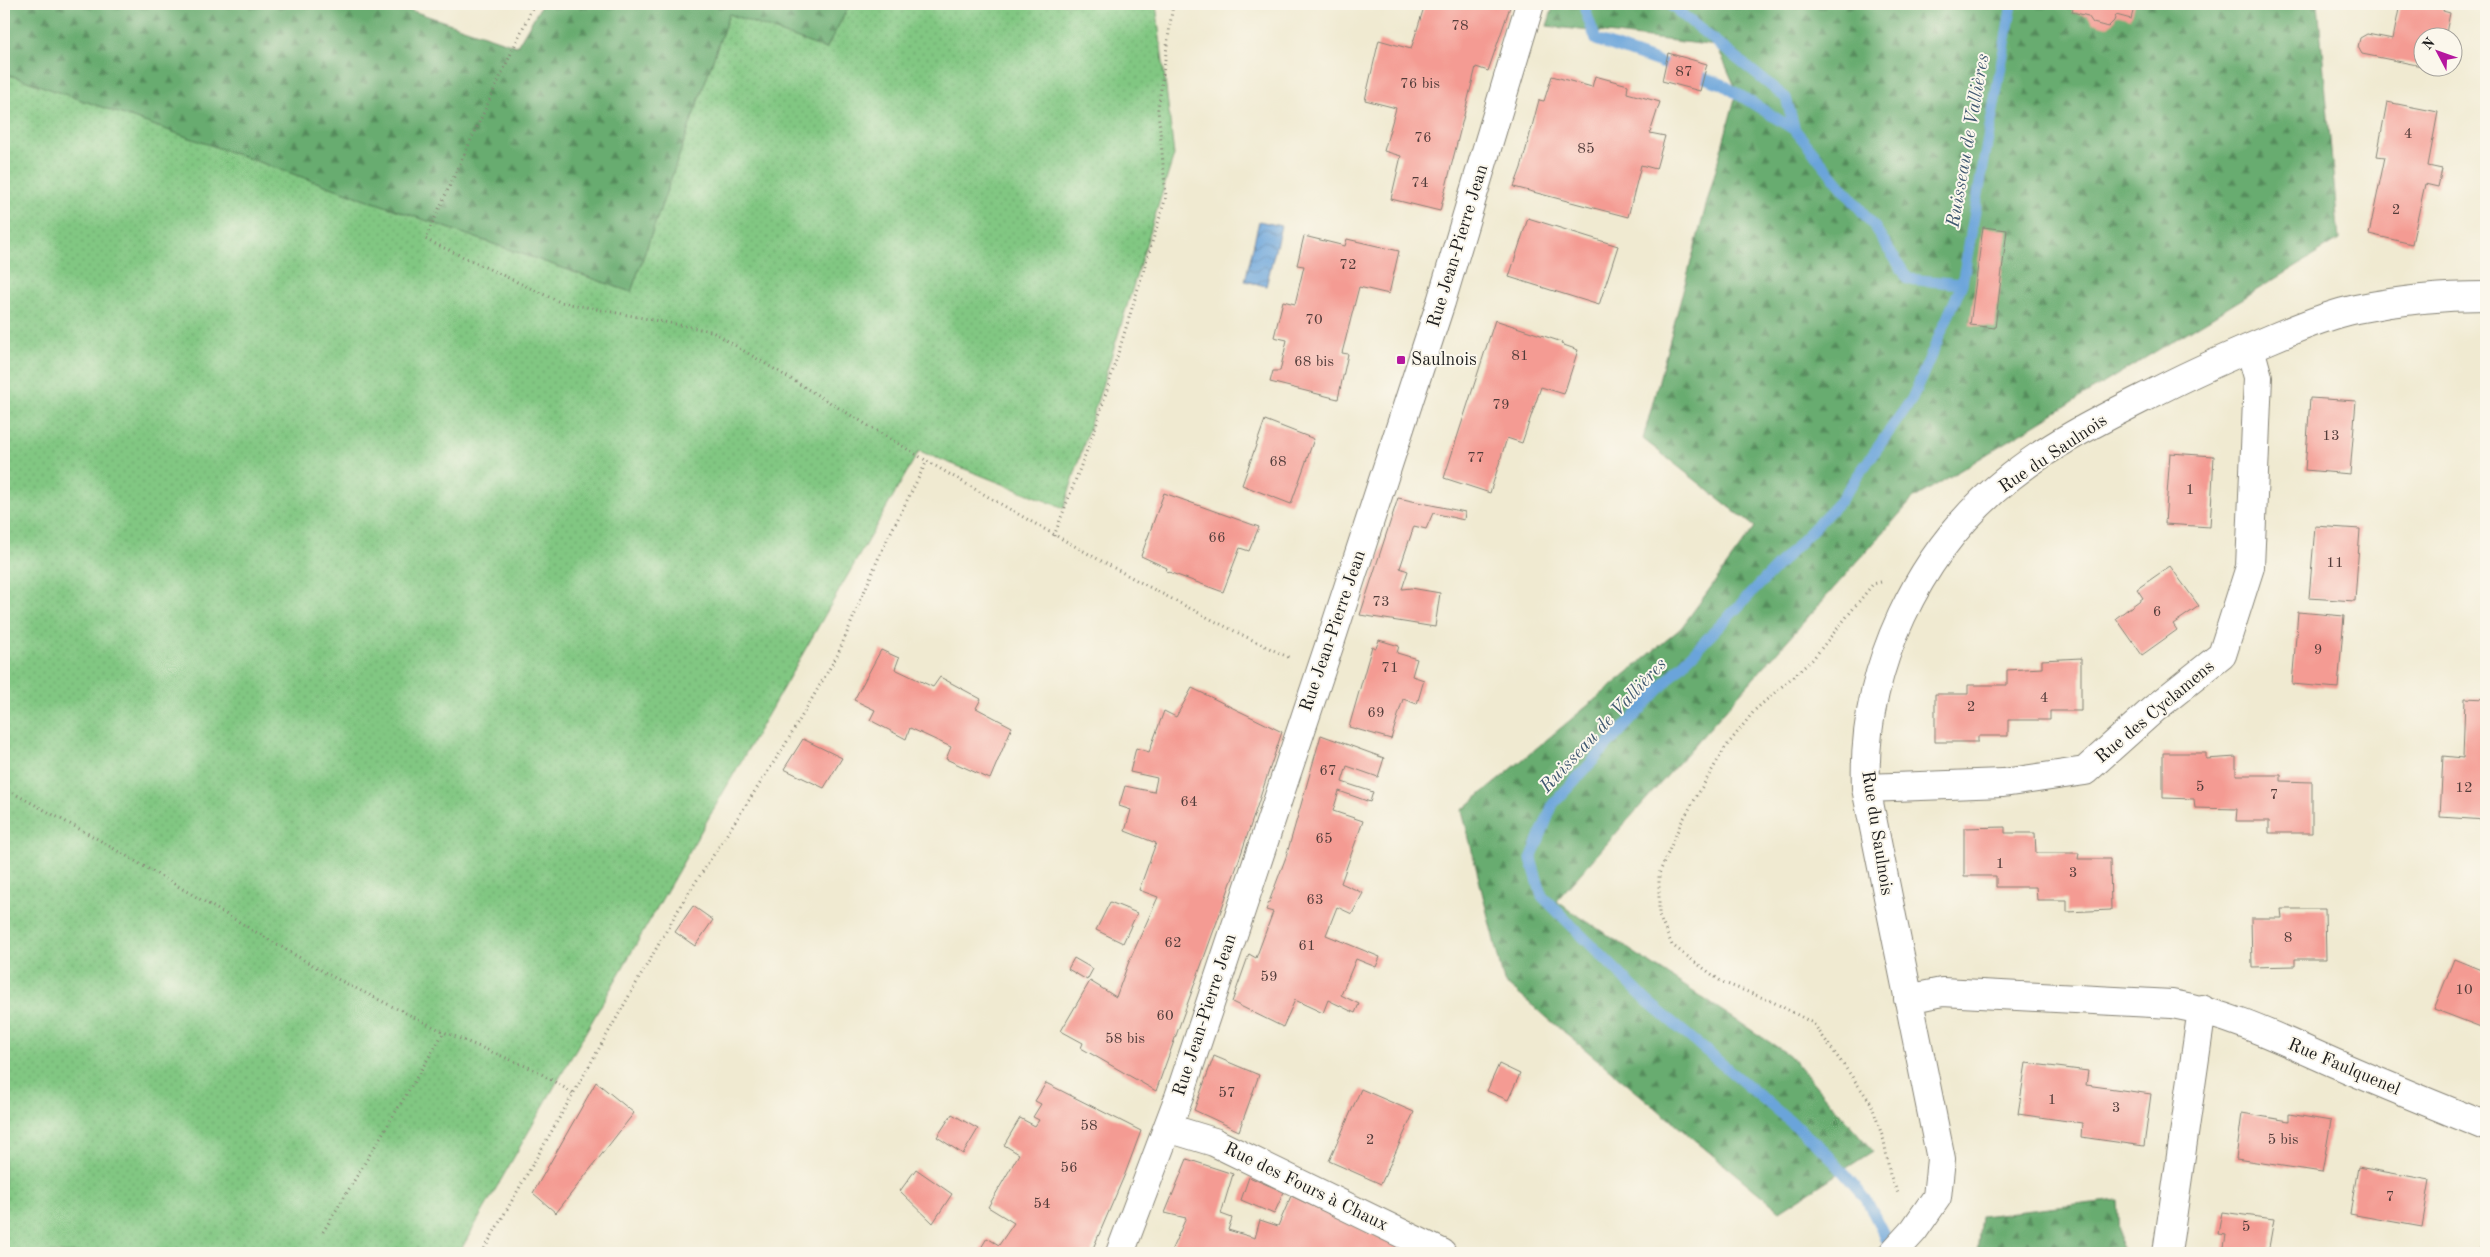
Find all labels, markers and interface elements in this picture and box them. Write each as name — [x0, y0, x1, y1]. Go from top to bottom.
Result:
house number: 78 — [1451, 19, 1469, 34]
north arrow — [2412, 28, 2462, 78]
text: N — [2420, 35, 2438, 53]
water label: Ruisseau de Vallières — [1944, 53, 1994, 230]
house number: 87 — [1675, 65, 1693, 80]
house number: 76 bis — [1400, 77, 1440, 92]
house number: 4 — [2404, 127, 2412, 142]
house number: 76 — [1414, 131, 1432, 146]
house number: 85 — [1577, 142, 1595, 157]
street label: Rue Jean-Pierre Jean — [1425, 162, 1491, 330]
house number: 74 — [1411, 176, 1429, 191]
house number: 2 — [2392, 203, 2400, 218]
house number: 72 — [1339, 258, 1357, 273]
house number: 70 — [1305, 313, 1323, 328]
house number: 81 — [1511, 349, 1529, 364]
place label: Saulnois — [1411, 351, 1477, 369]
marker: Saulnois — [1395, 354, 1407, 366]
house number: 68 bis — [1294, 355, 1334, 370]
house number: 79 — [1492, 398, 1510, 413]
street label: Rue du Saulnois — [1996, 411, 2110, 497]
house number: 13 — [2322, 429, 2340, 444]
house number: 77 — [1467, 451, 1485, 466]
house number: 68 — [1269, 455, 1287, 470]
house number: 1 — [2186, 483, 2194, 498]
house number: 66 — [1208, 531, 1226, 546]
street label: Rue Jean-Pierre Jean — [1297, 548, 1369, 714]
house number: 11 — [2326, 556, 2344, 571]
house number: 73 — [1372, 595, 1390, 610]
house number: 6 — [2153, 605, 2161, 620]
house number: 9 — [2314, 643, 2322, 658]
water label: Ruisseau de Vallières — [1536, 655, 1671, 798]
street label: Rue des Cyclamens — [2092, 657, 2218, 767]
house number: 71 — [1381, 661, 1399, 676]
house number: 4 — [2040, 691, 2048, 706]
house number: 2 — [1967, 700, 1975, 715]
house number: 69 — [1367, 706, 1385, 721]
house number: 67 — [1319, 764, 1337, 779]
street label: Rue du Saulnois — [1858, 770, 1896, 897]
house number: 5 — [2196, 780, 2204, 795]
house number: 12 — [2455, 781, 2473, 796]
house number: 7 — [2270, 788, 2278, 803]
house number: 64 — [1180, 795, 1198, 810]
house number: 65 — [1315, 832, 1333, 847]
house number: 1 — [1996, 857, 2004, 872]
house number: 3 — [2069, 866, 2077, 881]
house number: 63 — [1306, 893, 1324, 908]
house number: 8 — [2284, 931, 2292, 946]
street label: Rue Jean-Pierre Jean — [1170, 932, 1240, 1098]
house number: 62 — [1164, 936, 1182, 951]
house number: 61 — [1298, 939, 1316, 954]
house number: 59 — [1260, 970, 1278, 985]
house number: 10 — [2455, 983, 2473, 998]
house number: 60 — [1156, 1009, 1174, 1024]
house number: 58 bis — [1105, 1032, 1145, 1047]
street label: Rue Faulquenel — [2285, 1035, 2403, 1099]
house number: 57 — [1218, 1086, 1236, 1101]
house number: 1 — [2048, 1093, 2056, 1108]
house number: 3 — [2112, 1101, 2120, 1116]
house number: 58 — [1080, 1119, 1098, 1134]
house number: 2 — [1366, 1133, 1374, 1148]
house number: 5 bis — [2267, 1133, 2299, 1148]
street label: Rue des Fours à Chaux — [1221, 1140, 1391, 1234]
house number: 56 — [1060, 1161, 1078, 1176]
house number: 7 — [2386, 1190, 2394, 1205]
house number: 54 — [1033, 1197, 1051, 1212]
house number: 5 — [2242, 1220, 2250, 1235]

